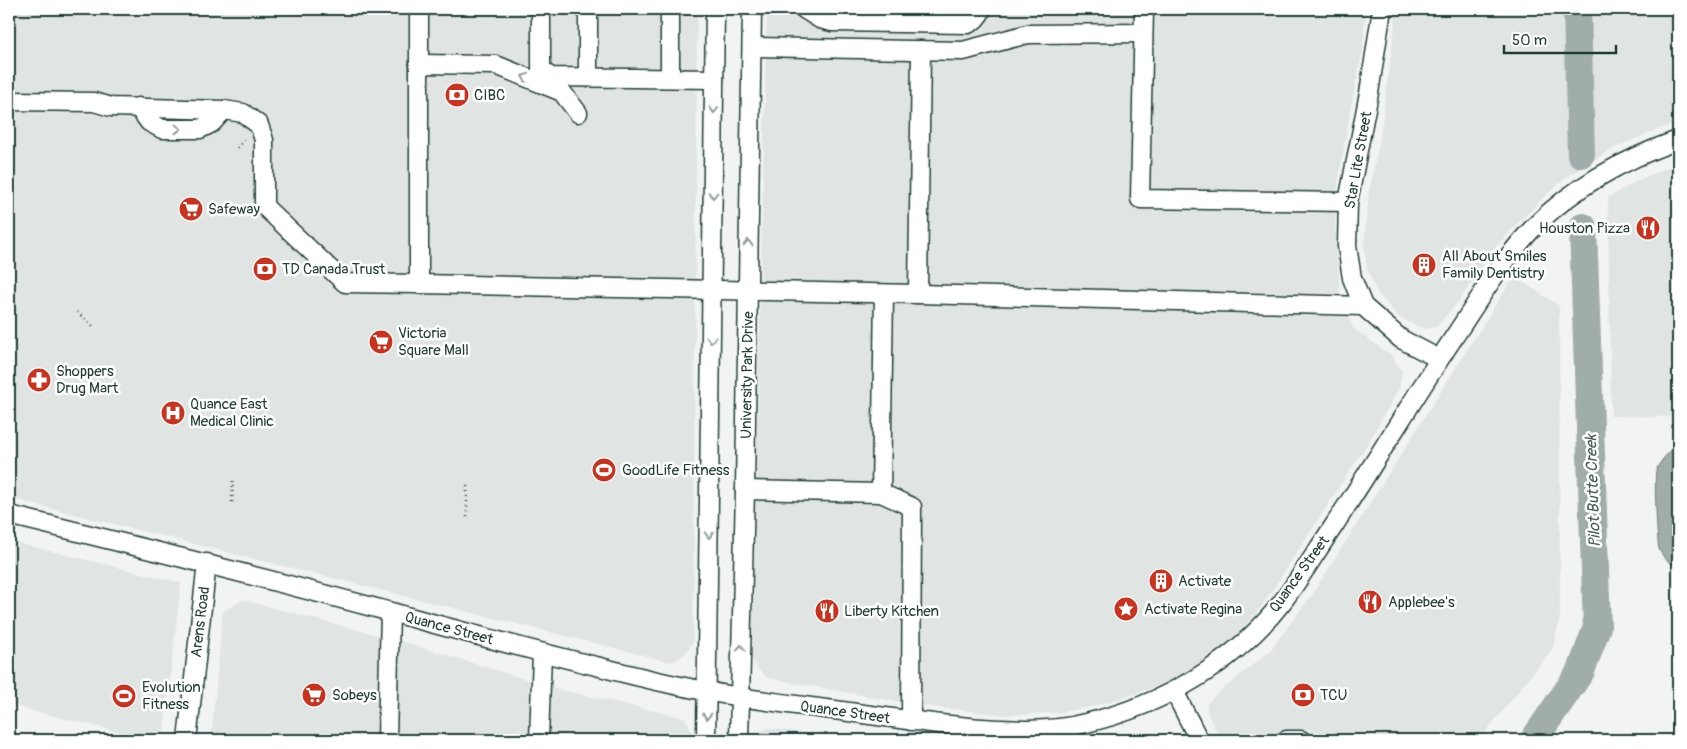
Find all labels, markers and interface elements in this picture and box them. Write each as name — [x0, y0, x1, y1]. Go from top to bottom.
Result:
scale bar — [1504, 22, 1617, 54]
text: 50 m — [1512, 31, 1547, 50]
one-way arrow — [521, 73, 530, 84]
bank icon: CIBC — [444, 82, 470, 108]
place label: CIBC — [474, 86, 505, 105]
one-way arrow — [709, 106, 719, 114]
street label: Star Lite Street — [1341, 109, 1377, 210]
one-way arrow — [174, 124, 182, 134]
one-way arrow — [708, 192, 718, 199]
supermarket icon: Safeway — [178, 196, 204, 222]
place label: Safeway — [208, 200, 260, 219]
restaurant icon: Houston Pizza — [1635, 215, 1661, 241]
place label: Houston Pizza — [1539, 219, 1630, 238]
one-way arrow — [743, 239, 754, 247]
place label: All About Smiles Family Dentistry — [1442, 247, 1547, 283]
building icon: All About Smiles Family Dentistry — [1411, 252, 1437, 278]
bank icon: TD Canada Trust — [252, 256, 278, 282]
place label: TD Canada Trust — [282, 260, 386, 279]
street label: University Park Drive — [737, 310, 758, 439]
place label: Victoria Square Mall — [398, 324, 469, 360]
supermarket icon: Victoria Square Mall — [368, 329, 394, 355]
one-way arrow — [706, 336, 716, 344]
place label: Shoppers Drug Mart — [56, 362, 119, 398]
pharmacy icon: Shoppers Drug Mart — [26, 367, 52, 393]
place label: Quance East Medical Clinic — [190, 395, 274, 431]
hospital icon: Quance East Medical Clinic — [160, 400, 186, 426]
water label: Pilot Butte Creek — [1581, 433, 1605, 548]
sports icon: GoodLife Fitness — [591, 457, 617, 483]
place label: GoodLife Fitness — [622, 461, 730, 480]
one-way arrow — [704, 531, 715, 539]
street label: Quance Street — [1265, 531, 1334, 617]
building icon: Activate — [1148, 568, 1174, 594]
place label: Activate — [1178, 572, 1232, 591]
street label: Arens Road — [187, 586, 214, 659]
restaurant icon: Applebee's — [1357, 589, 1383, 615]
place label: Applebee's — [1388, 593, 1455, 612]
place icon: Activate Regina — [1113, 596, 1139, 622]
restaurant icon: Liberty Kitchen — [814, 598, 840, 624]
place label: Activate Regina — [1144, 600, 1242, 619]
place label: Liberty Kitchen — [844, 602, 939, 621]
street label: Quance Street — [403, 608, 496, 650]
one-way arrow — [736, 643, 746, 651]
place label: Evolution Fitness — [142, 678, 201, 714]
supermarket icon: Sobeys — [301, 682, 327, 708]
bank icon: TCU — [1290, 682, 1316, 708]
sports icon: Evolution Fitness — [111, 683, 137, 709]
place label: Sobeys — [332, 686, 377, 705]
place label: TCU — [1320, 686, 1348, 705]
street label: Quance Street — [799, 697, 892, 728]
one-way arrow — [702, 712, 712, 720]

